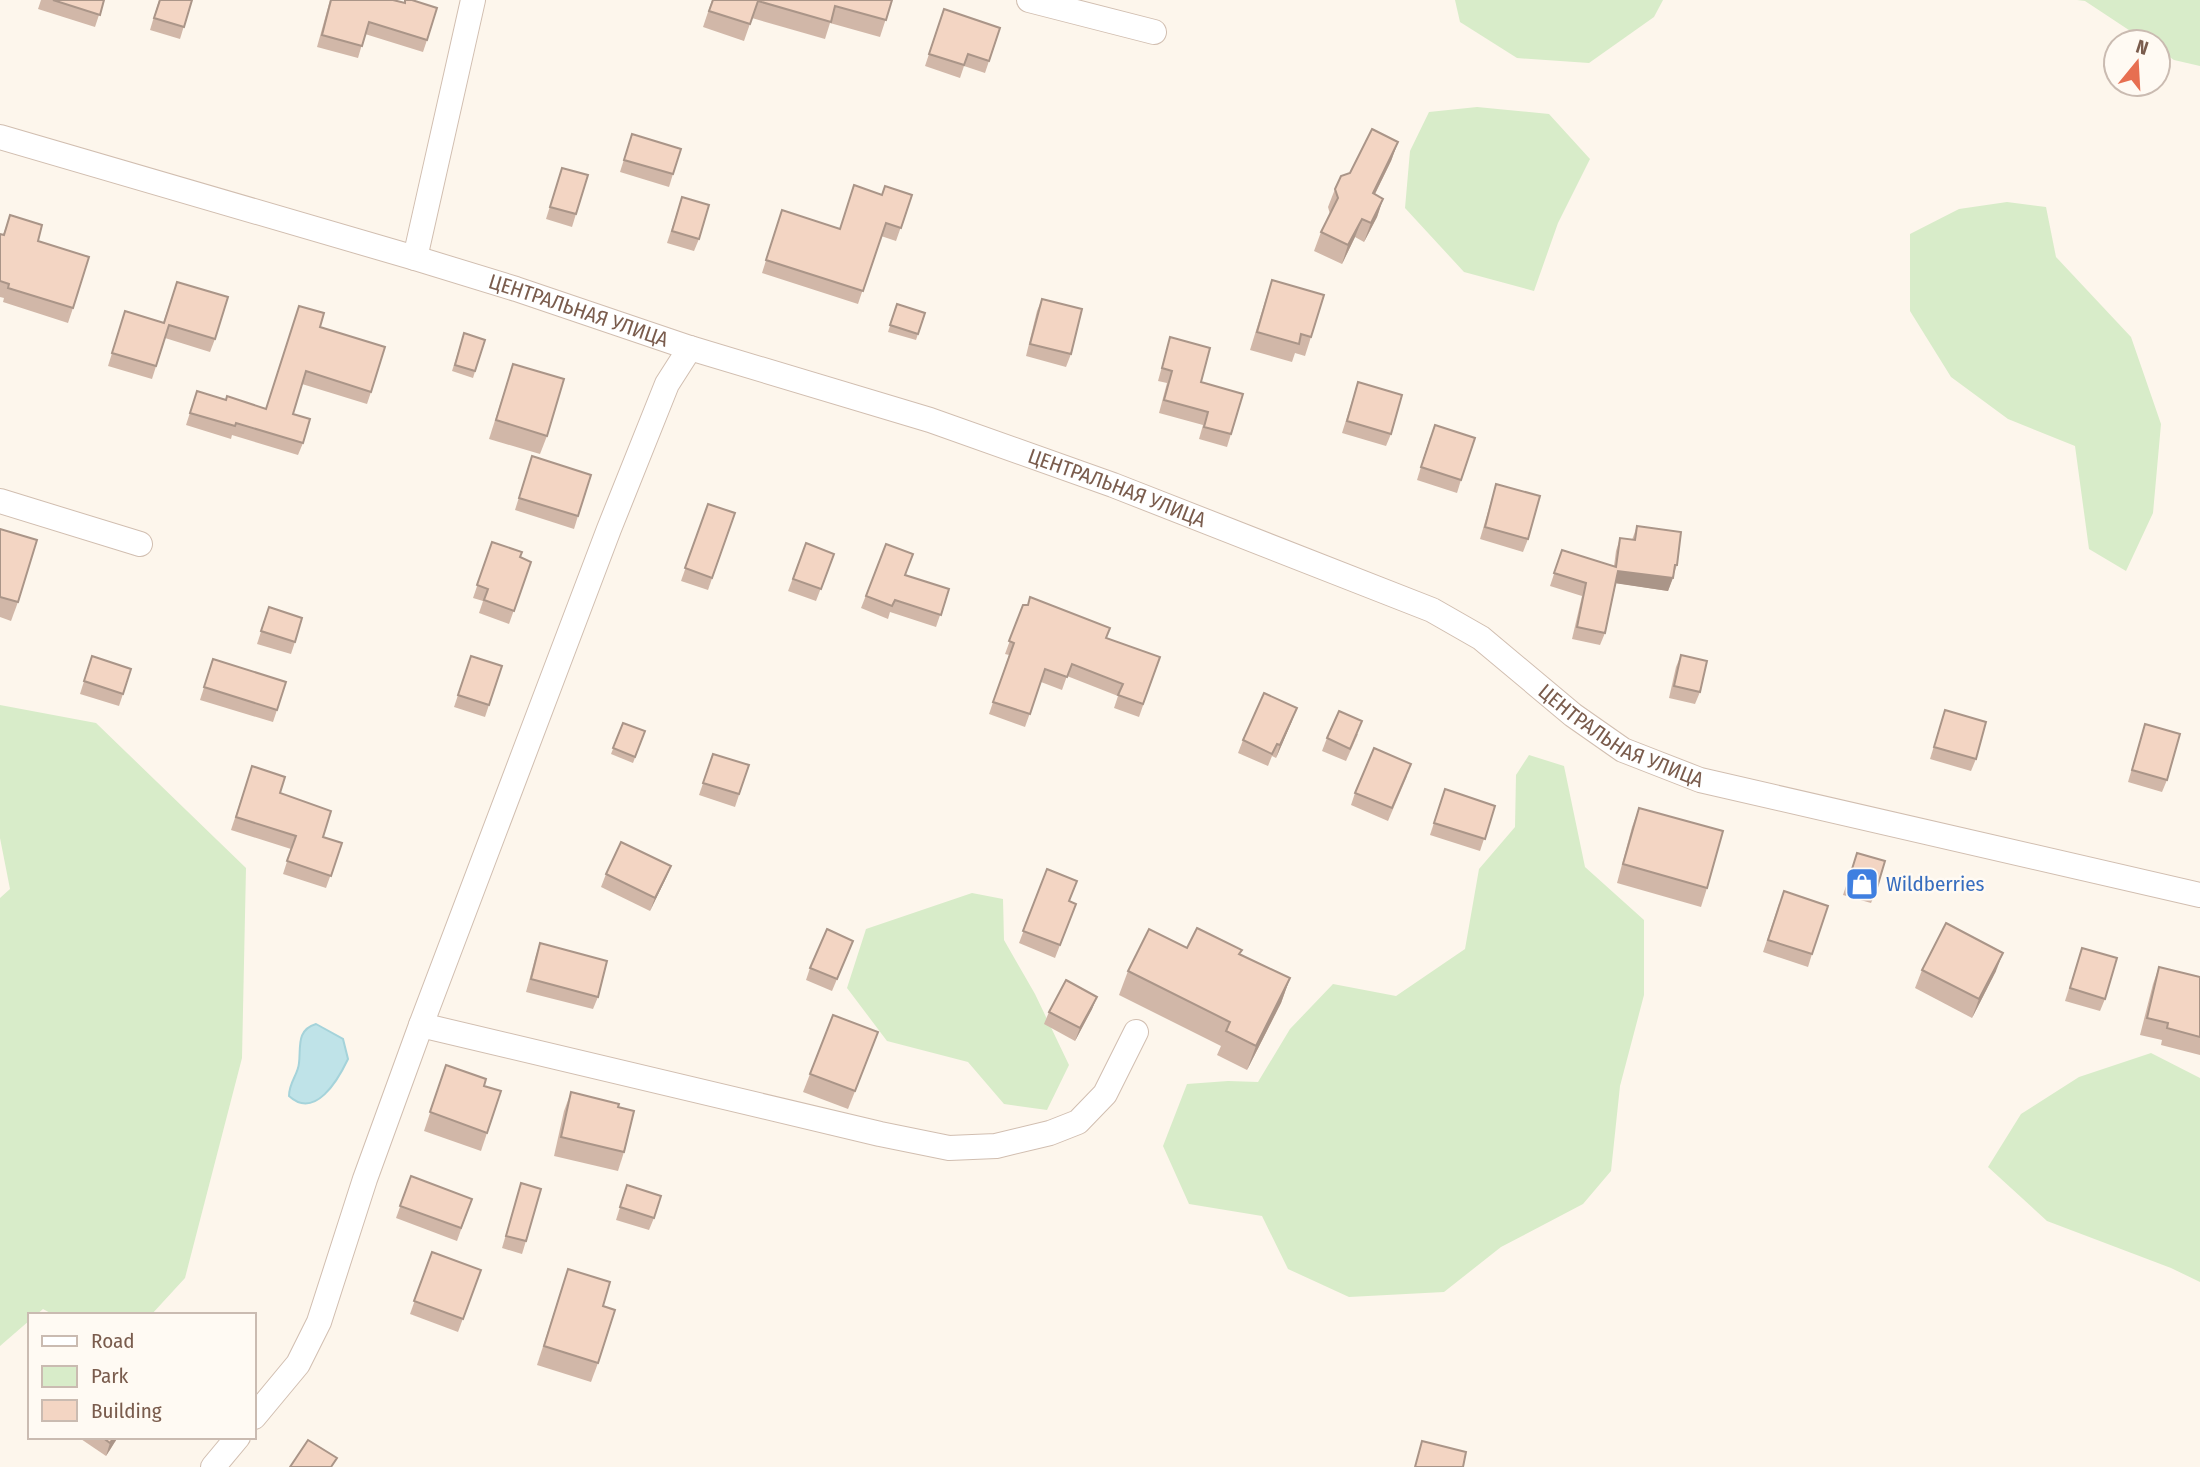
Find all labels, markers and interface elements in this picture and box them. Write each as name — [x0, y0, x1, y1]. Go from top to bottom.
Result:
north arrow — [2102, 28, 2172, 98]
text: N — [2133, 35, 2151, 60]
street label: ЦЕНТРАЛЬНАЯ УЛИЦА — [486, 268, 672, 353]
street label: ЦЕНТРАЛЬНАЯ УЛИЦА — [1024, 443, 1209, 533]
street label: ЦЕНТРАЛЬНАЯ УЛИЦА — [1533, 678, 1707, 793]
shop icon: Wildberries — [1843, 865, 1881, 903]
place label: Wildberries — [1886, 871, 1985, 897]
legend — [28, 1313, 256, 1439]
text: Road — [91, 1328, 135, 1354]
text: Park — [91, 1363, 129, 1389]
text: Building — [91, 1398, 162, 1424]

